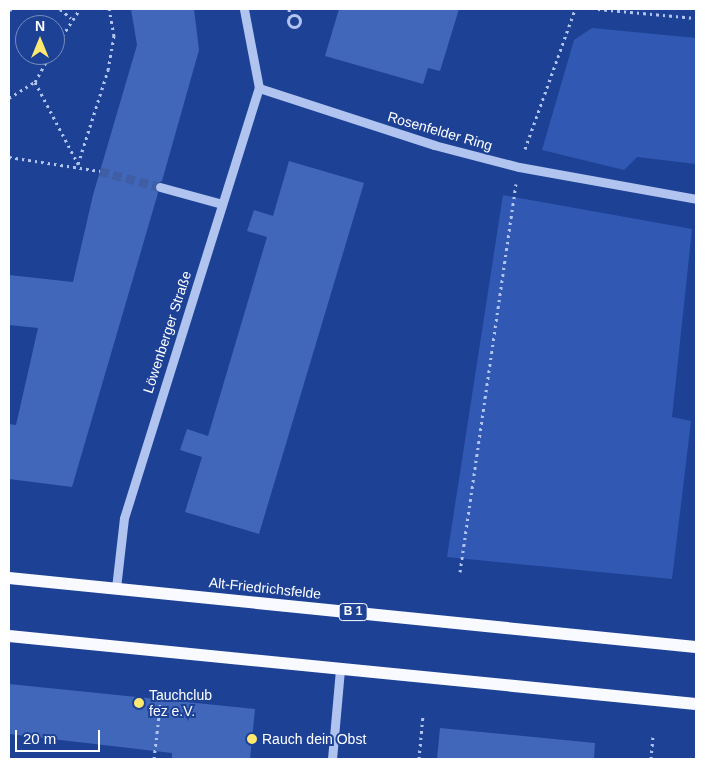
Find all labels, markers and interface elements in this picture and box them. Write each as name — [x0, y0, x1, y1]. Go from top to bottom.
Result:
north arrow — [15, 15, 65, 65]
text: N — [35, 18, 45, 34]
street label: Rosenfelder Ring — [386, 108, 494, 154]
street label: Löwenberger Straße — [139, 269, 195, 395]
street label: Alt-Friedrichsfelde — [208, 574, 322, 602]
road number: B 1 — [338, 602, 368, 622]
place label: Tauchclub fez e.V. — [149, 687, 212, 720]
marker: Tauchclub fez e.V. — [133, 697, 145, 709]
scale bar — [18, 720, 102, 752]
text: 20 m — [23, 730, 56, 747]
place label: Rauch dein Obst — [262, 731, 366, 747]
marker: Rauch dein Obst — [246, 733, 258, 745]

